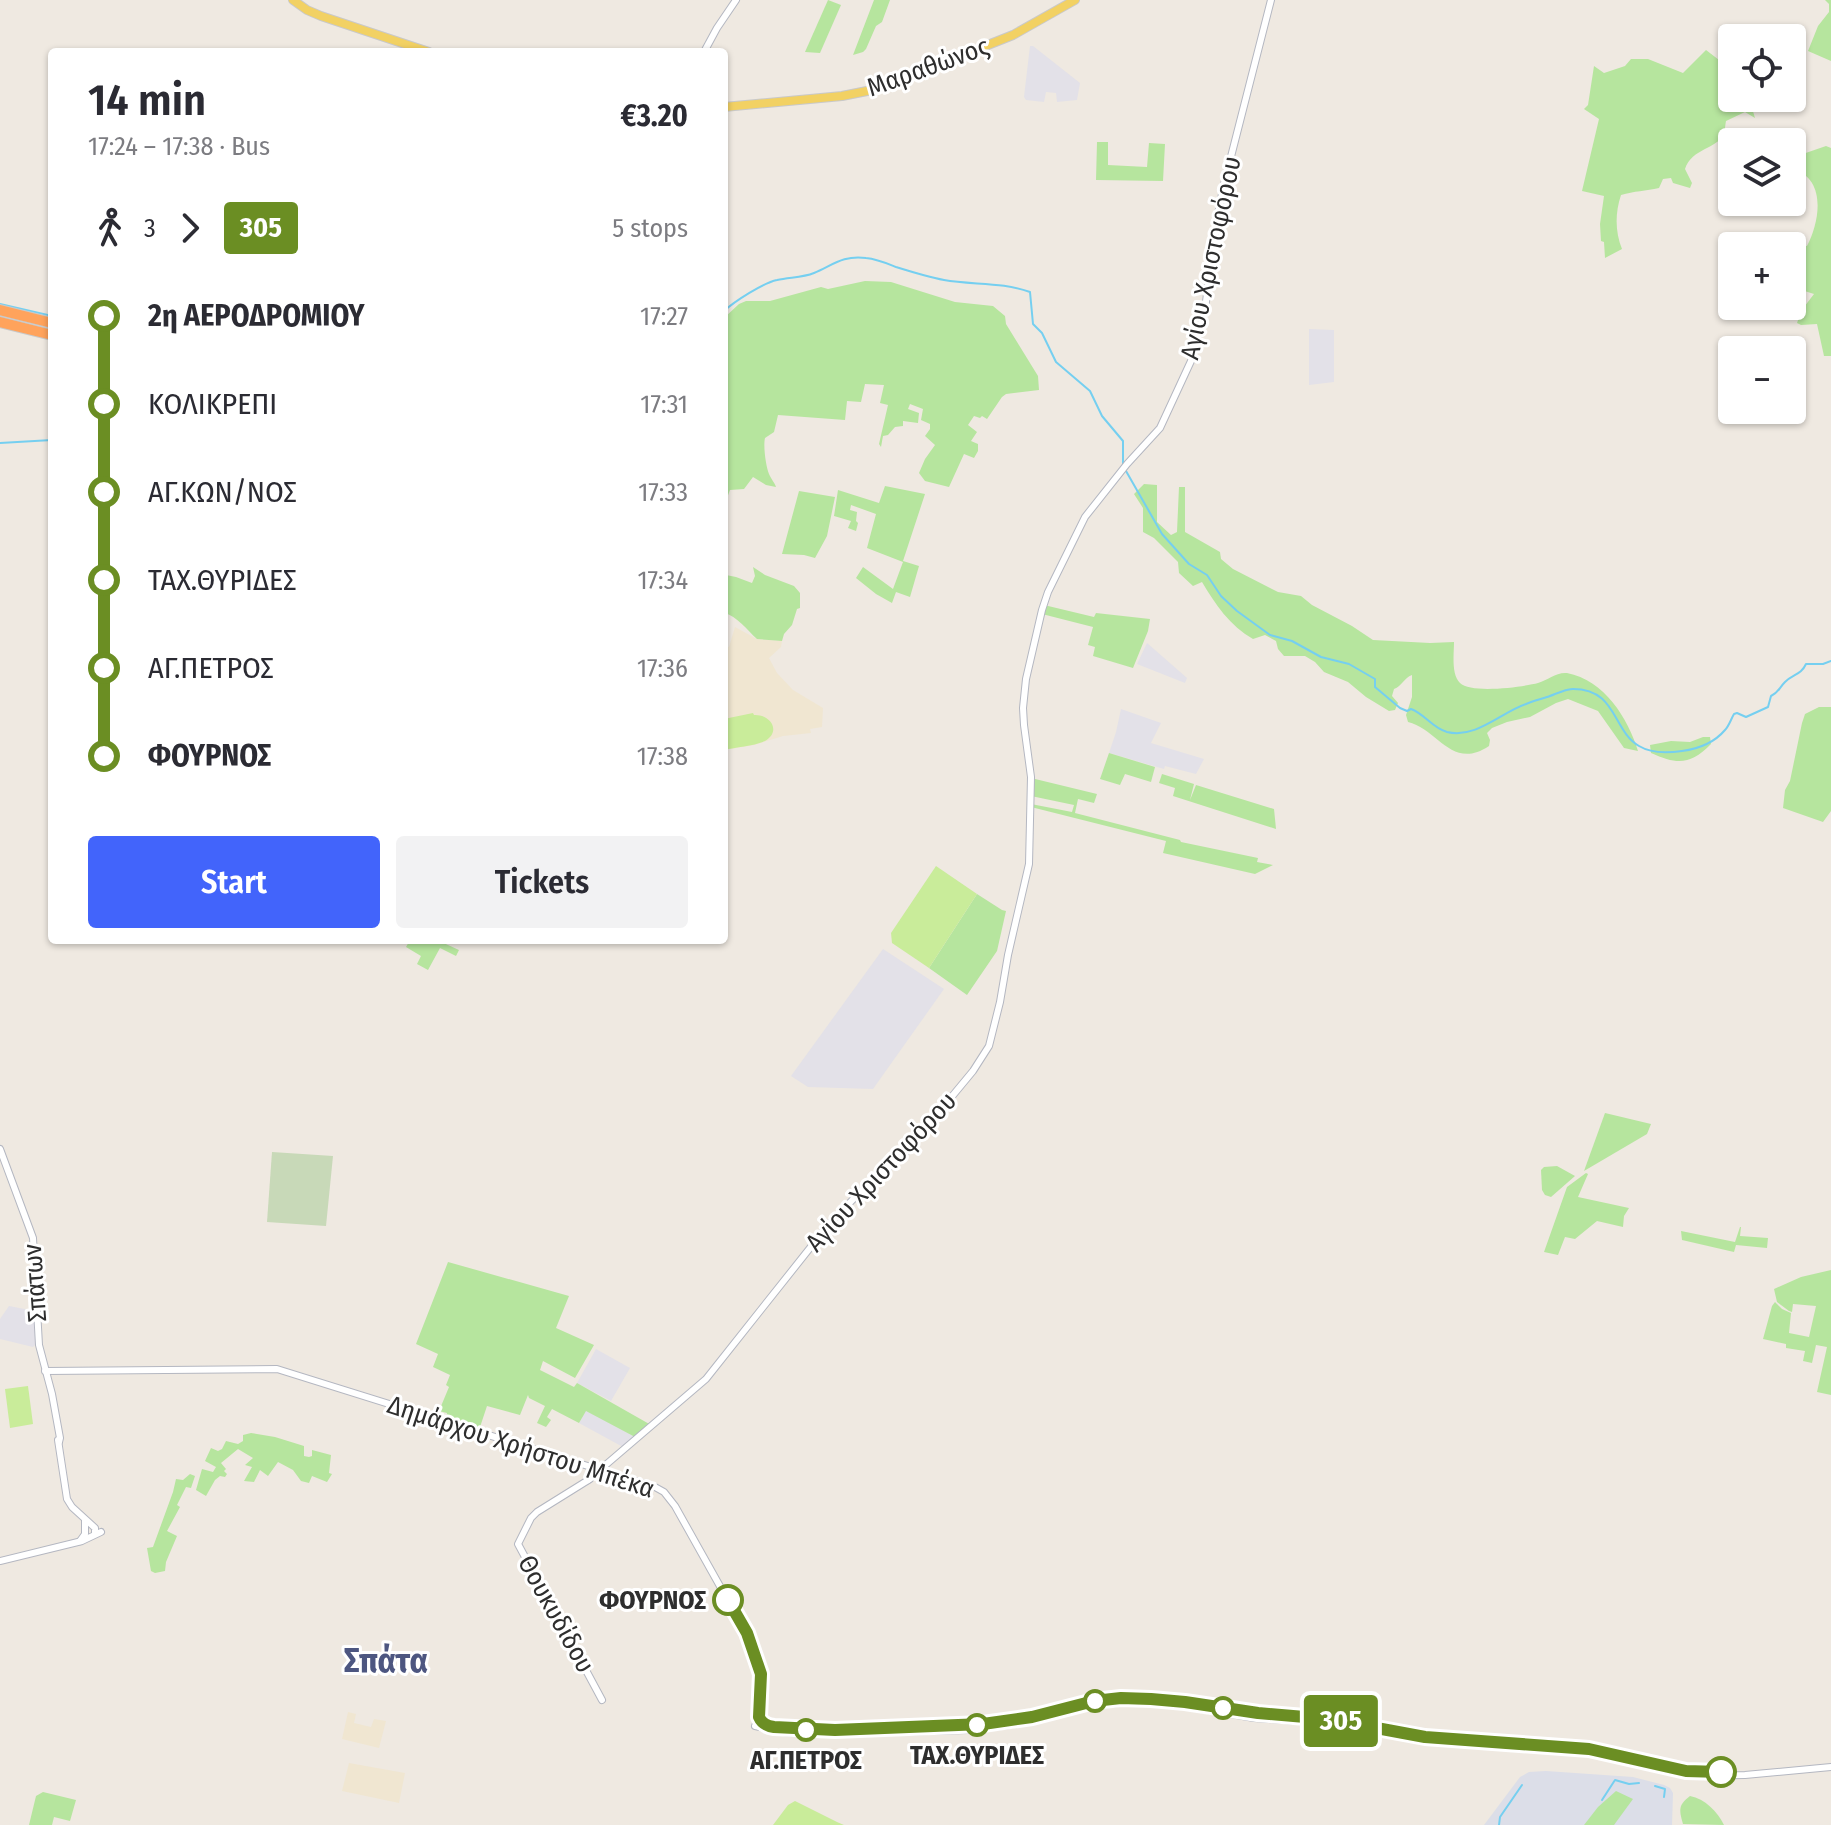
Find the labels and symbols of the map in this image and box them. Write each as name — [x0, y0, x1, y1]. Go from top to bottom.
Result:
street label: Μαραθώνος — [863, 31, 993, 103]
street label: Αγίου Χριστοφόρου — [1174, 154, 1248, 362]
street label: Αγίου Χριστοφόρου — [799, 1086, 963, 1258]
street label: Σπάτων — [17, 1242, 53, 1323]
street label: Δημάρχου Χρήστου Μπέκα — [384, 1389, 658, 1505]
street label: Θουκυδίδου — [511, 1550, 601, 1678]
place label: ΦΟΥΡΝΟΣ — [599, 1585, 706, 1616]
marker: ΦΟΥΡΝΟΣ — [713, 1585, 743, 1615]
district label: Σπάτα — [344, 1640, 428, 1681]
unlabelled marker — [1084, 1690, 1106, 1712]
line badge: 305 — [1295, 1695, 1387, 1747]
unlabelled marker — [1212, 1697, 1234, 1719]
marker: ΤΑΧ.ΘΥΡΙΔΕΣ — [966, 1714, 988, 1736]
marker: ΑΓ.ΠΕΤΡΟΣ — [795, 1719, 817, 1741]
place label: ΤΑΧ.ΘΥΡΙΔΕΣ — [910, 1740, 1044, 1771]
place label: ΑΓ.ΠΕΤΡΟΣ — [749, 1745, 862, 1776]
unlabelled marker — [1706, 1757, 1736, 1787]

